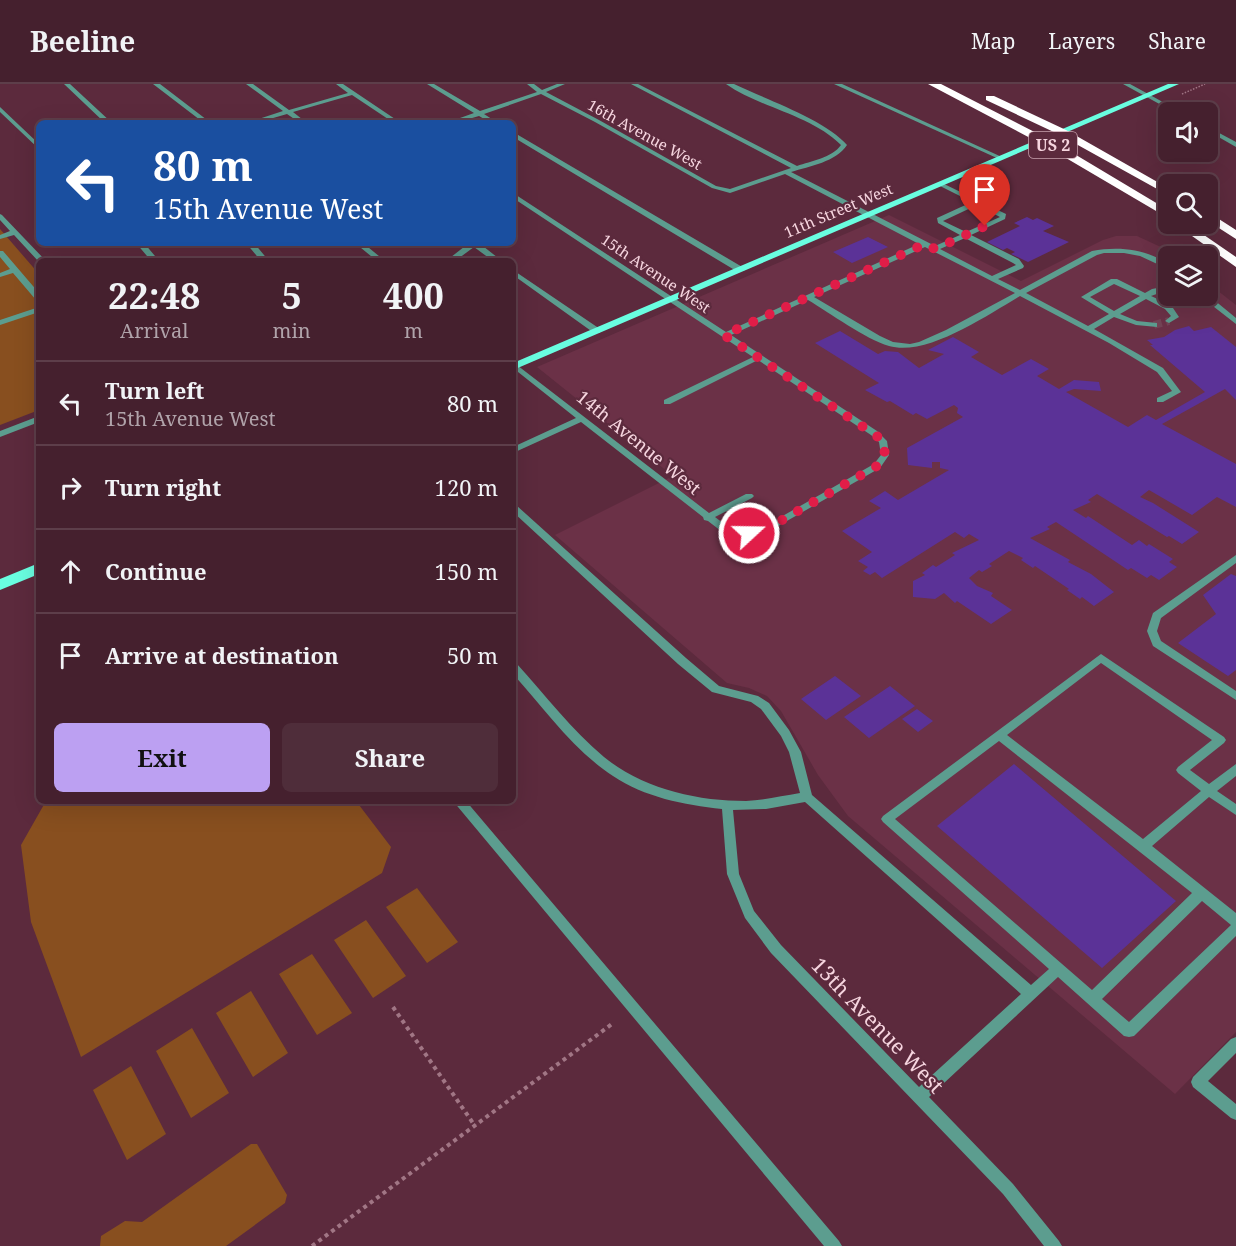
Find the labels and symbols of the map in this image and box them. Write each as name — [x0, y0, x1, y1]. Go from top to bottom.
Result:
street label: 16th Avenue West — [584, 94, 706, 174]
road number: US 2 — [1029, 132, 1077, 158]
pin — [959, 164, 1010, 226]
street label: 11th Street West — [781, 178, 895, 242]
street label: 15th Avenue West — [597, 229, 715, 317]
street label: 14th Avenue West — [572, 384, 706, 500]
position arrow — [717, 501, 781, 565]
street label: 13th Avenue West — [806, 951, 950, 1099]

